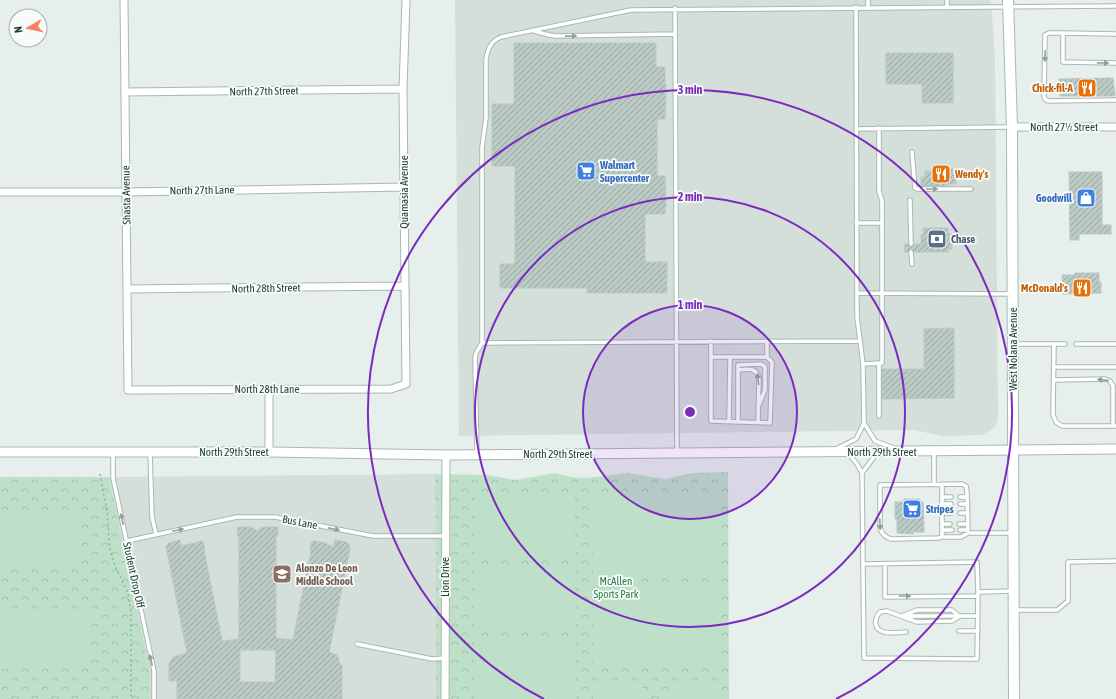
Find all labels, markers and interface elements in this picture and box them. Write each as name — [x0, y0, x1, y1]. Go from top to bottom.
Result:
north arrow — [8, 8, 48, 48]
text: N — [12, 25, 25, 34]
one-way arrow — [565, 32, 577, 39]
one-way arrow — [1042, 50, 1048, 63]
one-way arrow — [1097, 60, 1110, 66]
restaurant icon: Chick-fil-A — [1076, 77, 1098, 99]
place label: Chick-fil-A — [1032, 82, 1074, 94]
text: 3 min — [678, 83, 702, 97]
street label: North 27th Street — [229, 84, 299, 98]
street label: North 27½ Street — [1030, 121, 1098, 133]
street label: Quamasia Avenue — [398, 155, 410, 229]
place label: Walmart Supercenter — [599, 159, 650, 184]
supermarket icon: Walmart Supercenter — [575, 160, 597, 182]
restaurant icon: Wendy's — [930, 163, 952, 185]
street label: Shasta Avenue — [119, 165, 133, 225]
place label: Wendy's — [954, 168, 989, 180]
street label: North 27th Lane — [169, 183, 235, 197]
one-way arrow — [926, 186, 939, 192]
shop icon: Goodwill — [1075, 187, 1097, 209]
text: 2 min — [678, 190, 702, 204]
place label: Goodwill — [1036, 192, 1073, 204]
bank icon: Chase — [926, 228, 948, 250]
place label: Chase — [951, 233, 975, 245]
restaurant icon: McDonald's — [1071, 277, 1093, 299]
street label: North 28th Street — [231, 281, 301, 295]
place label: McDonald's — [1021, 282, 1068, 294]
text: 1 min — [678, 298, 702, 312]
street label: West Nolana Avenue — [1007, 307, 1019, 391]
one-way arrow — [755, 373, 761, 385]
one-way arrow — [1097, 377, 1109, 383]
street label: North 28th Lane — [235, 383, 299, 395]
centre of rings — [683, 405, 697, 419]
street label: North 29th Street — [199, 446, 269, 458]
street label: North 29th Street — [847, 446, 917, 458]
street label: North 29th Street — [523, 448, 593, 460]
supermarket icon: Stripes — [901, 498, 923, 520]
place label: Stripes — [926, 503, 954, 515]
one-way arrow — [119, 513, 125, 525]
street label: Bus Lane — [281, 513, 319, 531]
one-way arrow — [877, 518, 883, 531]
one-way arrow — [172, 526, 185, 532]
one-way arrow — [328, 526, 340, 532]
street label: Student Drop Off — [121, 541, 147, 609]
street label: Lion Drive — [439, 557, 451, 597]
place label: Alonzo De Leon Middle School — [295, 562, 358, 587]
school or university icon: Alonzo De Leon Middle School — [271, 563, 293, 585]
park label: McAllen Sports Park — [593, 575, 639, 600]
one-way arrow — [899, 593, 912, 599]
one-way arrow — [148, 654, 154, 666]

